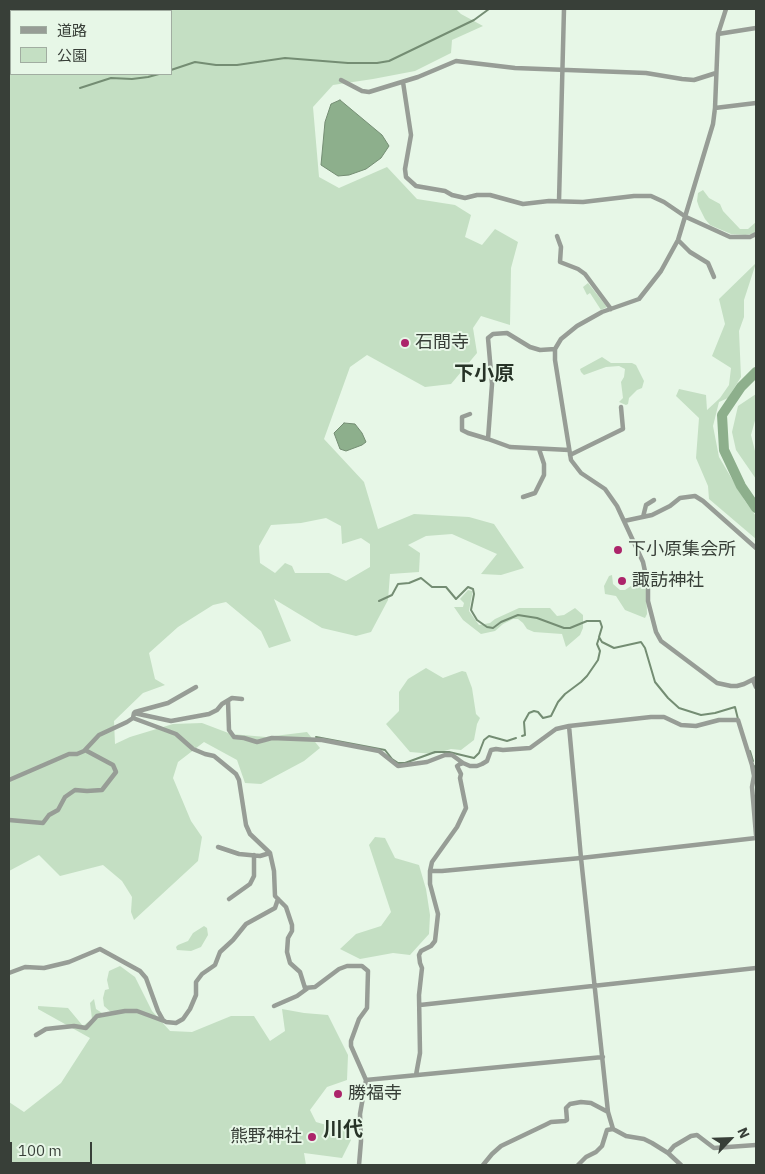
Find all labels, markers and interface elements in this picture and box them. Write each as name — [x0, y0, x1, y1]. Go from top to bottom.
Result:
legend — [10, 10, 172, 75]
text: 道路 — [57, 21, 87, 40]
text: 公園 — [57, 46, 87, 65]
place label: 石間寺 — [415, 332, 469, 354]
marker: 石間寺 — [399, 337, 411, 349]
district label: 下小原 — [454, 362, 514, 386]
place label: 下小原集会所 — [628, 539, 736, 561]
marker: 下小原集会所 — [612, 544, 624, 556]
place label: 諏訪神社 — [632, 570, 704, 592]
marker: 諏訪神社 — [616, 575, 628, 587]
place label: 勝福寺 — [348, 1083, 402, 1105]
marker: 勝福寺 — [332, 1088, 344, 1100]
north arrow — [705, 1114, 755, 1164]
district label: 川代 — [323, 1118, 363, 1142]
text: N — [733, 1125, 754, 1141]
place label: 熊野神社 — [230, 1126, 302, 1148]
marker: 熊野神社 — [306, 1131, 318, 1143]
scale bar — [12, 1132, 95, 1164]
text: 100 m — [18, 1141, 62, 1160]

